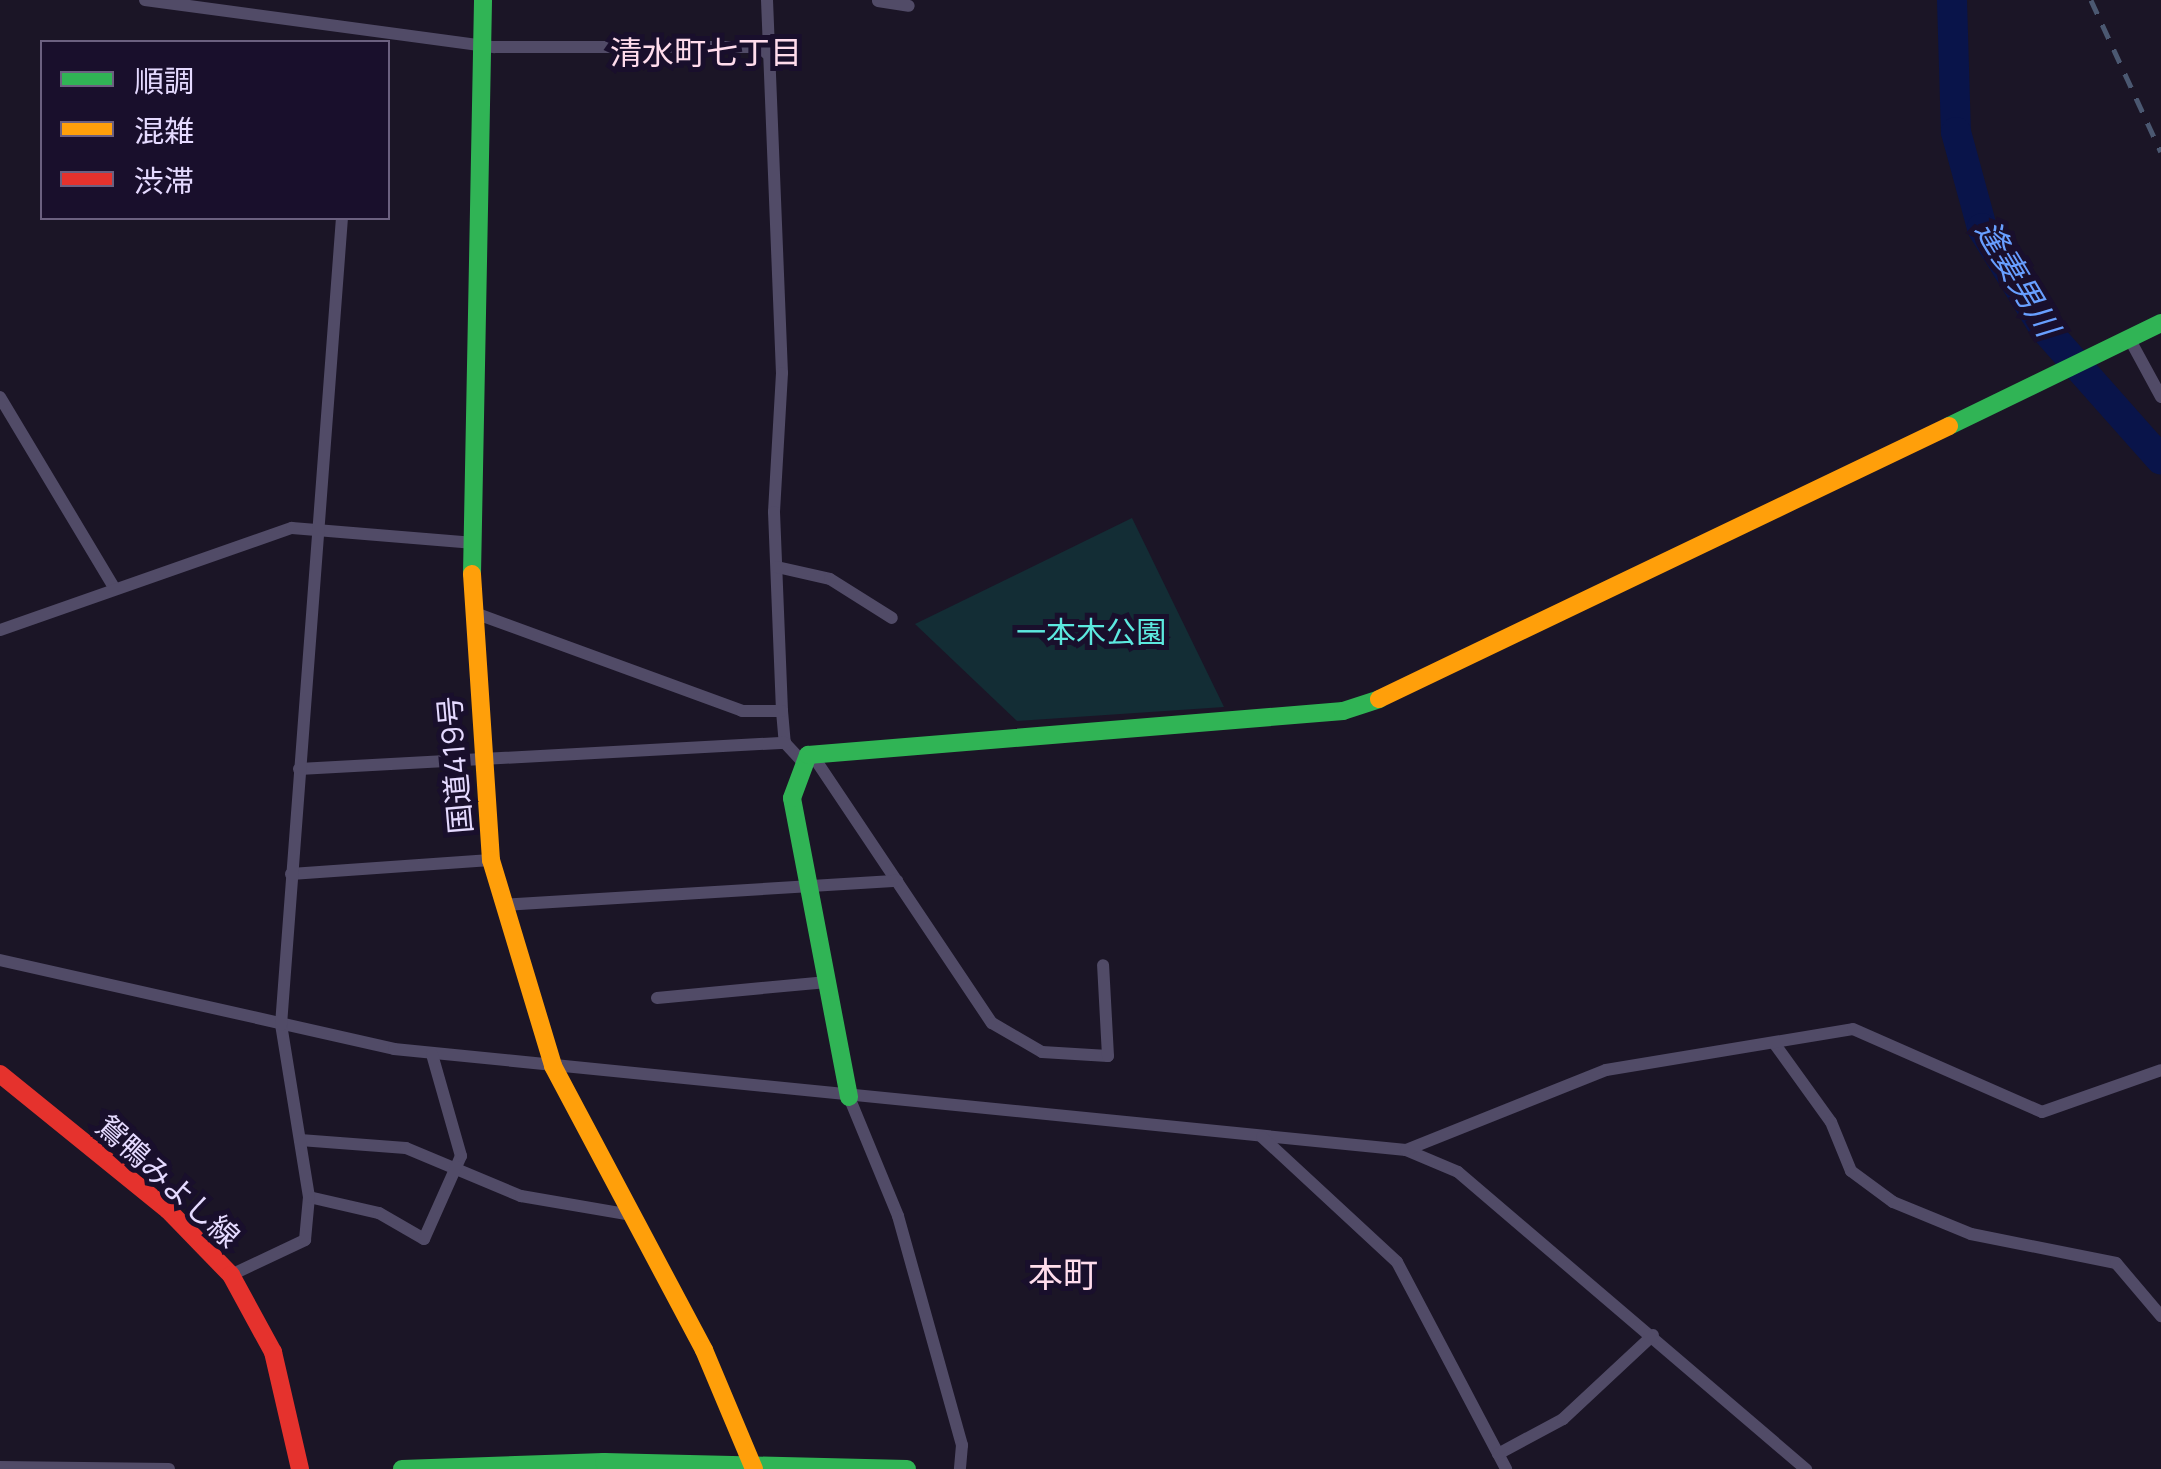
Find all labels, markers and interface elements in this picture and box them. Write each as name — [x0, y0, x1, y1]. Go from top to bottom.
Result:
district label: 清水町七丁目 — [610, 33, 802, 71]
legend — [40, 40, 390, 220]
text: 順調 — [134, 60, 194, 101]
text: 混雑 — [134, 110, 194, 151]
text: 渋滞 — [134, 160, 194, 201]
water label: 逢妻男川 — [1969, 213, 2067, 343]
park label: 一本木公園 — [1016, 614, 1166, 650]
street label: 国道419号 — [431, 695, 479, 835]
street label: 鴛鴨みよし線 — [89, 1107, 247, 1255]
district label: 本町 — [1028, 1253, 1098, 1295]

